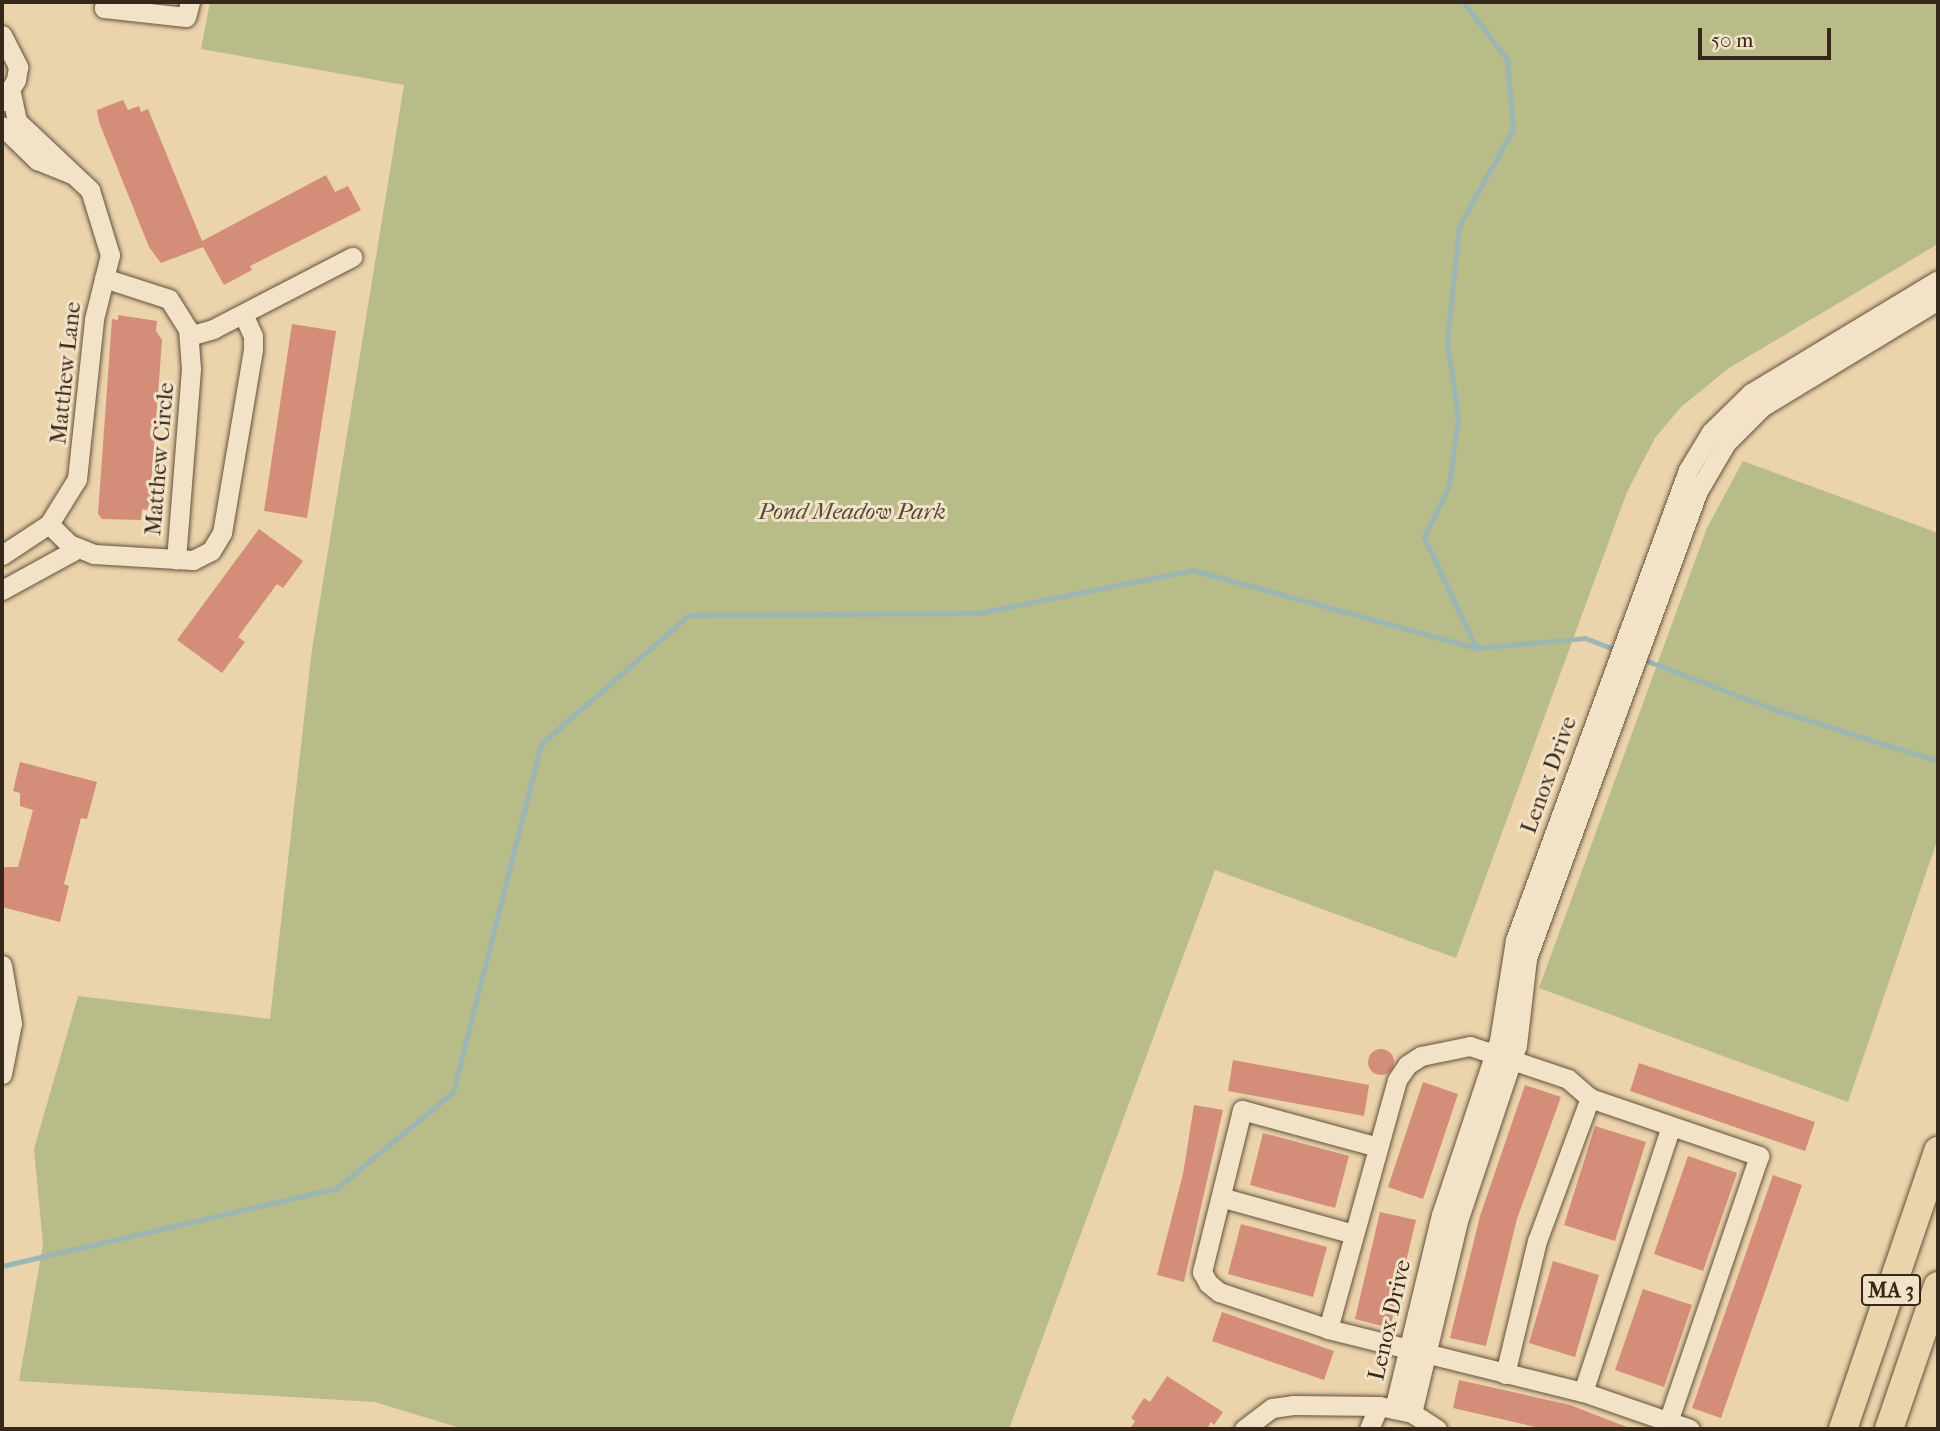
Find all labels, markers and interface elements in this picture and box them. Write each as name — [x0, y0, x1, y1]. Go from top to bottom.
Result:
scale bar — [1702, 14, 1835, 58]
text: 50 m — [1711, 28, 1754, 52]
street label: Matthew Lane — [45, 300, 87, 446]
street label: Matthew Circle — [140, 381, 180, 537]
park label: Pond Meadow Park — [758, 498, 946, 526]
street label: Lenox Drive — [1515, 713, 1583, 837]
street label: Lenox Drive — [1363, 1257, 1417, 1383]
road number: MA 3 — [1860, 1272, 1923, 1308]

